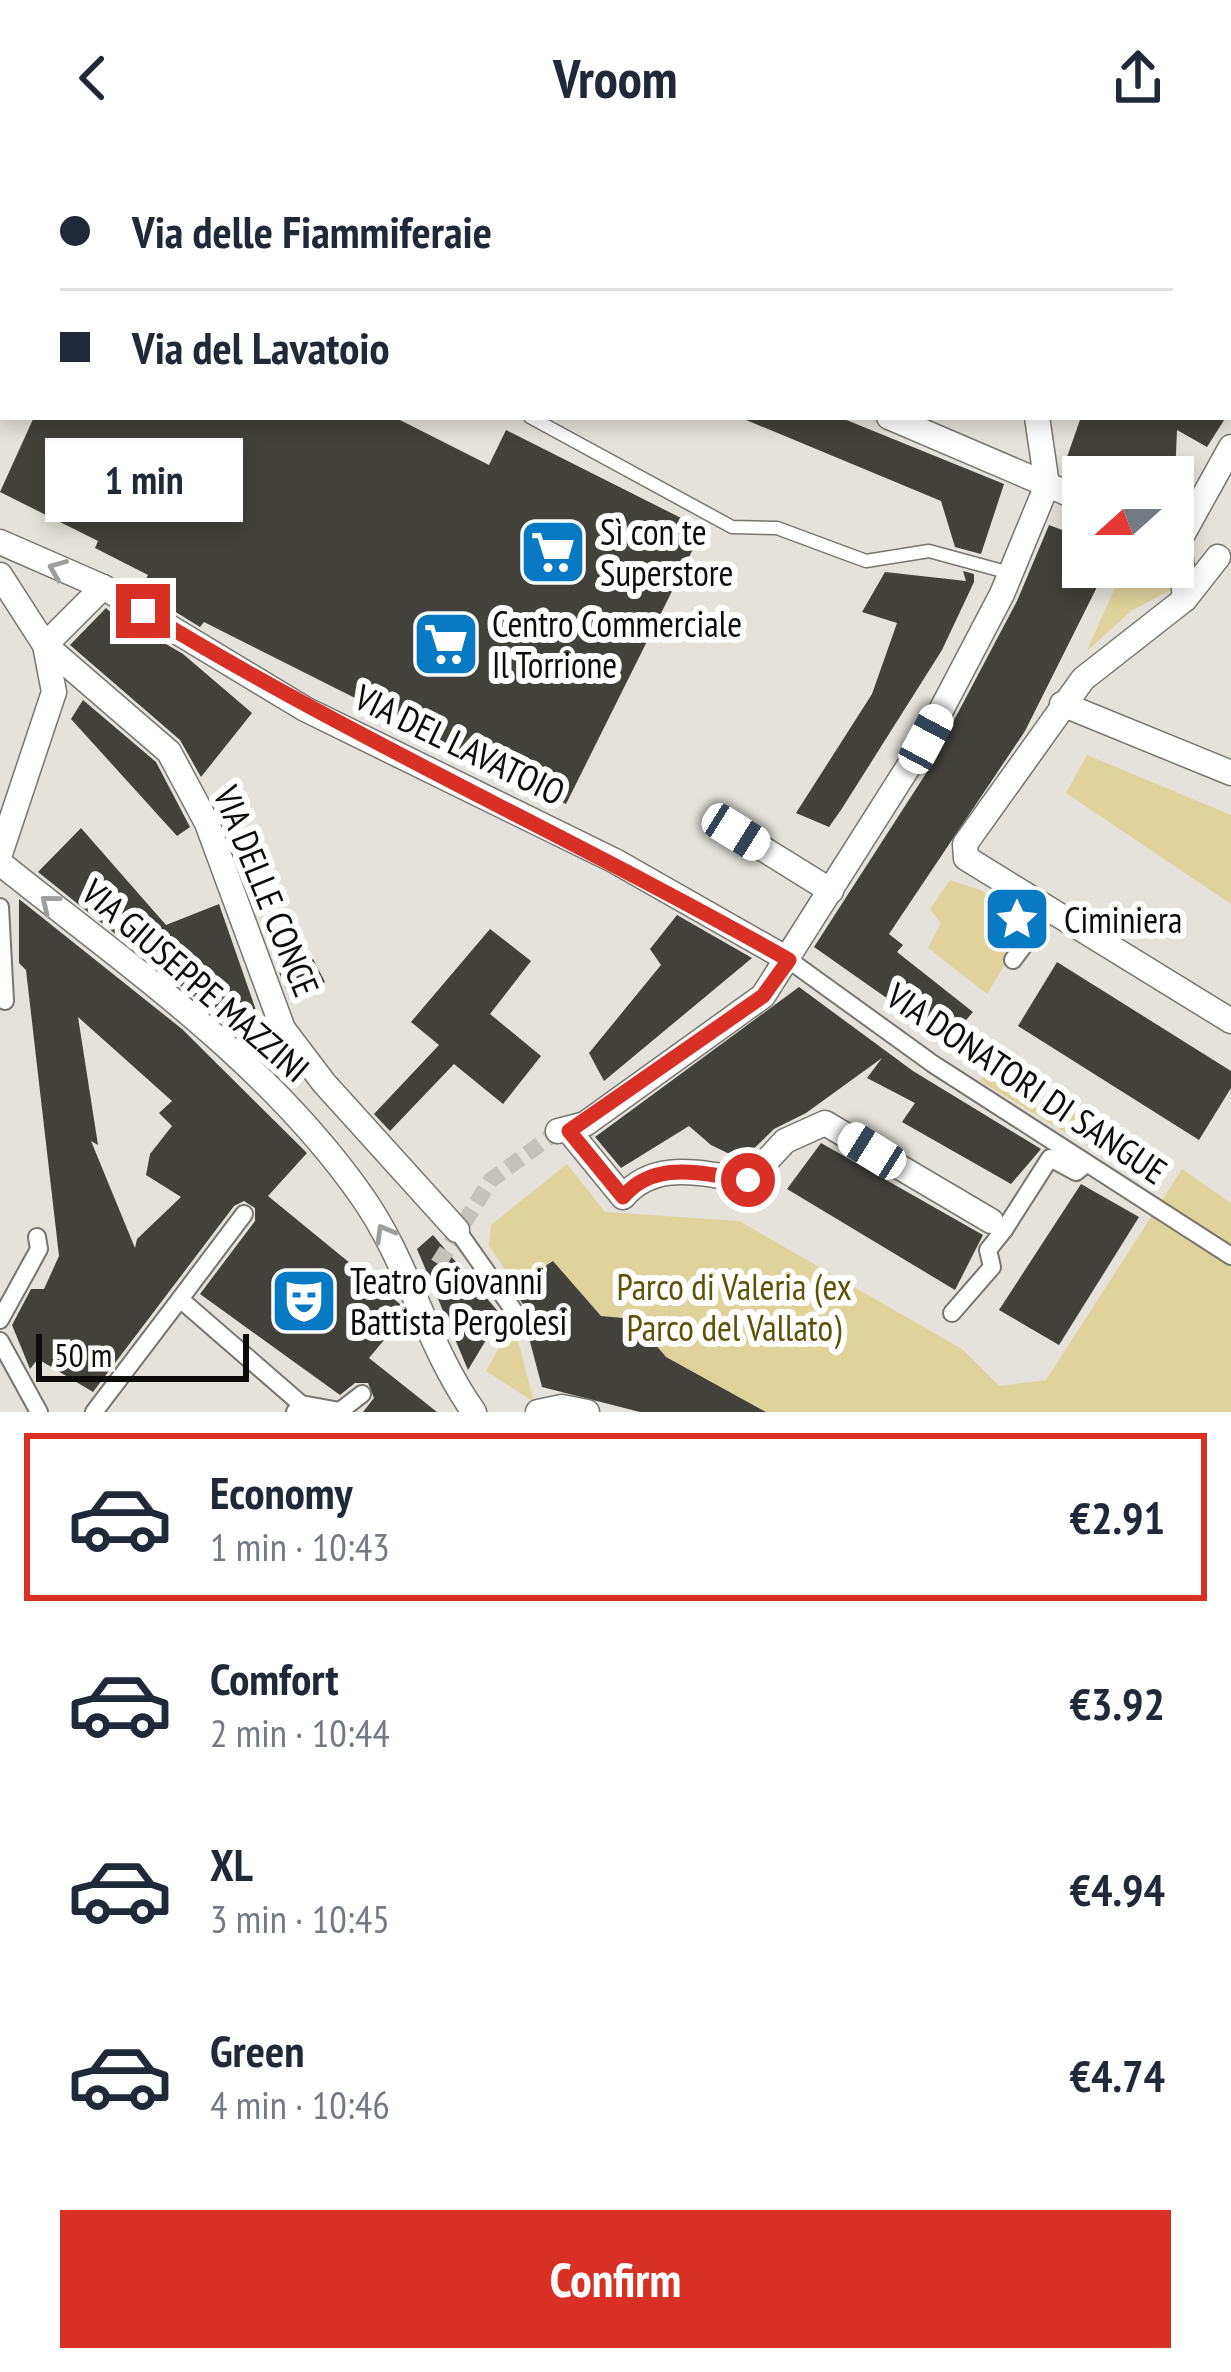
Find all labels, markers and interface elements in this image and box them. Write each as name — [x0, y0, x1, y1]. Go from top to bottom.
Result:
text: Vroom — [553, 43, 678, 113]
icon: back — [60, 45, 126, 111]
icon: share — [1105, 45, 1171, 111]
text: Via delle Fiammiferaie — [132, 202, 492, 260]
text: Via del Lavatoio — [132, 318, 390, 376]
callout: 1 min — [44, 437, 242, 521]
text: 1 min — [105, 454, 183, 505]
north arrow — [1062, 456, 1194, 588]
map controls — [1062, 456, 1194, 588]
place label: Sì con te Superstore — [600, 508, 734, 596]
supermarket icon: Sì con te Superstore — [518, 517, 588, 587]
one-way arrow — [47, 559, 68, 584]
route end — [116, 584, 170, 638]
place label: Centro Commerciale Il Torrione — [492, 600, 742, 688]
supermarket icon: Centro Commerciale Il Torrione — [411, 609, 481, 679]
street label: VIA DEL LAVATOIO — [346, 672, 573, 815]
car — [893, 699, 959, 779]
street label: VIA DELLE CONCE — [203, 778, 330, 1003]
car — [696, 798, 776, 866]
street label: VIA GIUSEPPE MAZZINI — [72, 868, 320, 1092]
place icon: Ciminiera — [982, 884, 1052, 954]
one-way arrow — [41, 895, 63, 917]
place label: Ciminiera — [1064, 896, 1182, 943]
street label: VIA DONATORI DI SANGUE — [877, 971, 1176, 1194]
car — [832, 1117, 912, 1185]
route start — [721, 1153, 775, 1207]
one-way arrow — [376, 1224, 399, 1246]
place label: Teatro Giovanni Battista Pergolesi — [350, 1257, 567, 1345]
park label: Parco di Valeria (ex Parco del Vallato) — [616, 1263, 852, 1351]
theatre icon: Teatro Giovanni Battista Pergolesi — [269, 1266, 339, 1336]
scale bar — [36, 1328, 249, 1381]
text: 50 m — [54, 1333, 112, 1376]
icon: car — [66, 1463, 174, 1571]
text: Economy — [210, 1463, 353, 1521]
text: €2.91 — [1069, 1488, 1165, 1546]
text: 1 min · 10:43 — [210, 1521, 390, 1572]
icon: car — [66, 1649, 174, 1757]
text: Comfort — [210, 1649, 339, 1707]
text: €3.92 — [1069, 1674, 1165, 1732]
text: 2 min · 10:44 — [210, 1707, 390, 1758]
icon: car — [66, 1835, 174, 1943]
text: XL — [210, 1835, 253, 1893]
text: €4.94 — [1069, 1860, 1165, 1918]
text: 3 min · 10:45 — [210, 1893, 390, 1944]
icon: car — [66, 2021, 174, 2129]
text: Green — [210, 2021, 305, 2079]
text: €4.74 — [1069, 2046, 1165, 2104]
text: 4 min · 10:46 — [210, 2079, 390, 2130]
button: Confirm — [60, 2210, 1171, 2348]

